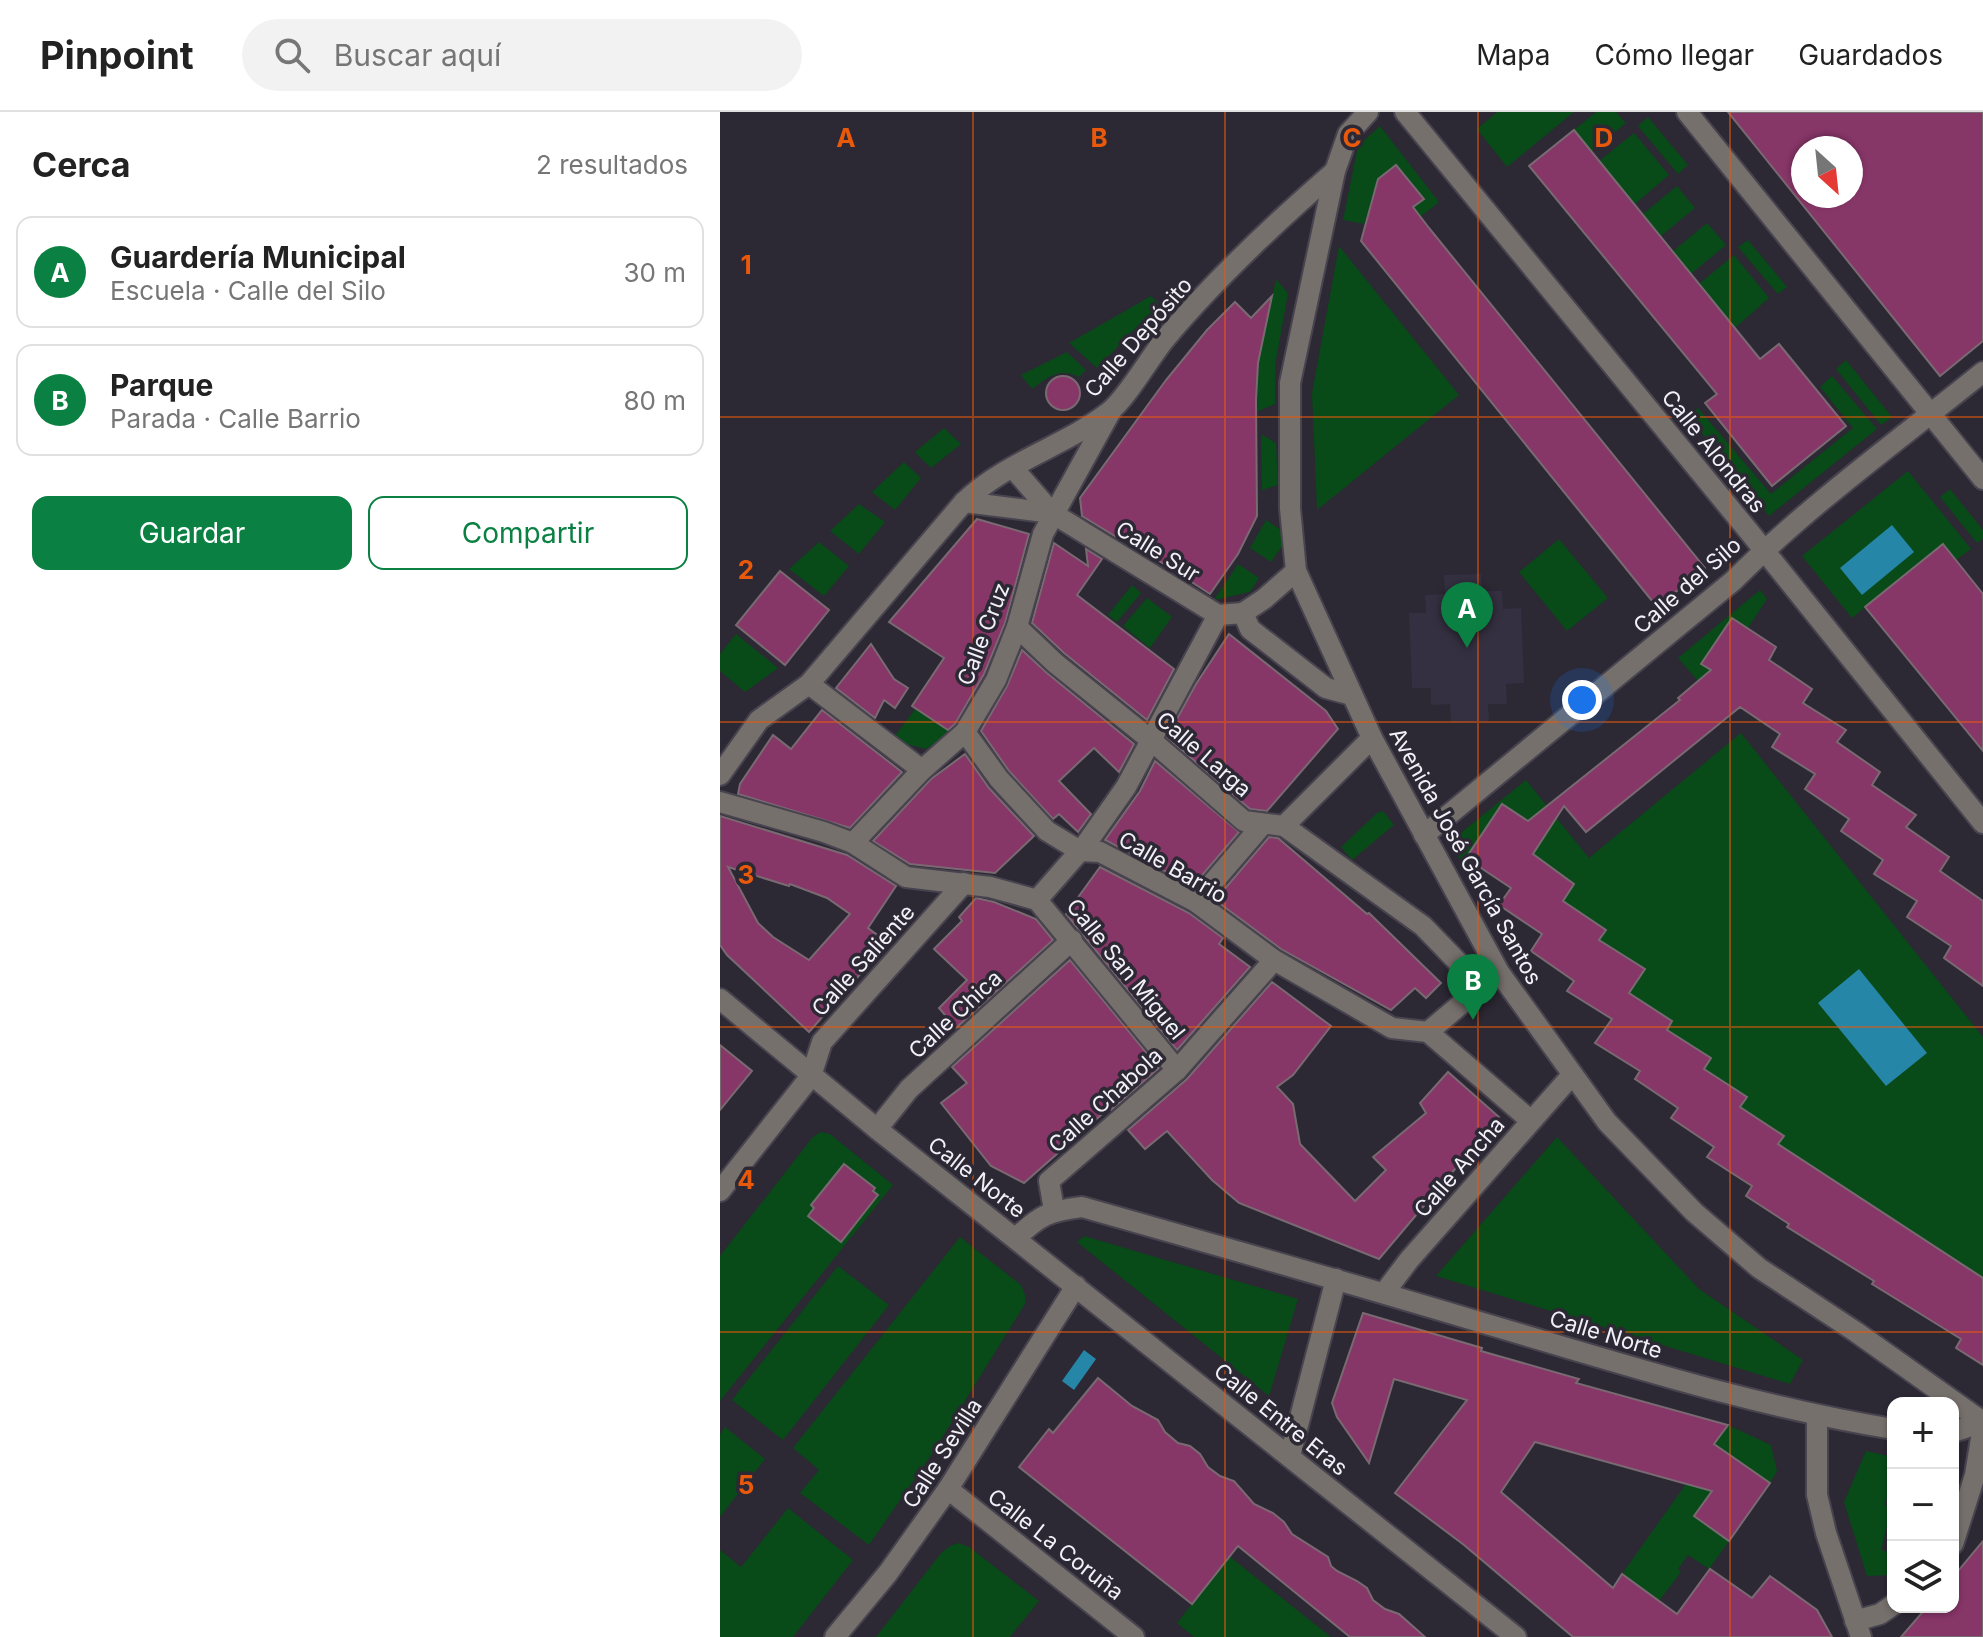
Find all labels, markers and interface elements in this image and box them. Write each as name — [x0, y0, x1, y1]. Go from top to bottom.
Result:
search box — [242, 19, 802, 91]
text: Pinpoint — [40, 32, 194, 78]
icon: search — [270, 33, 314, 77]
text: Buscar aquí — [334, 37, 501, 73]
text: Mapa — [1476, 38, 1550, 72]
text: Cómo llegar — [1594, 38, 1754, 72]
text: Guardados — [1798, 38, 1943, 72]
text: A — [836, 122, 856, 153]
text: B — [1090, 122, 1108, 153]
text: C — [1342, 122, 1362, 153]
text: D — [1595, 122, 1613, 153]
north arrow — [1791, 136, 1863, 208]
text: Cerca — [32, 144, 131, 185]
text: 2 resultados — [536, 149, 688, 180]
text: Guardería Municipal — [110, 239, 406, 275]
text: 1 — [740, 249, 752, 280]
text: A — [50, 257, 70, 288]
text: 30 m — [623, 257, 686, 288]
street label: Calle Depósito — [1079, 272, 1197, 402]
text: Escuela · Calle del Silo — [110, 275, 386, 306]
text: Parque — [110, 367, 213, 403]
street label: Calle Alondras — [1657, 384, 1771, 518]
text: B — [51, 385, 69, 416]
text: 80 m — [623, 385, 686, 416]
text: Parada · Calle Barrio — [110, 403, 361, 434]
button: Guardar — [32, 496, 352, 570]
button: Compartir — [368, 496, 688, 570]
street label: Calle Sur — [1111, 515, 1205, 587]
street label: Calle del Silo — [1628, 531, 1746, 639]
text: 2 — [738, 554, 754, 585]
street label: Calle Cruz — [952, 579, 1014, 689]
pin: A — [1441, 582, 1493, 648]
your location — [1562, 680, 1602, 720]
street label: Calle Larga — [1151, 706, 1257, 802]
street label: Avenida José García Santos — [1384, 723, 1548, 989]
street label: Calle Barrio — [1114, 826, 1232, 908]
text: 3 — [738, 859, 754, 890]
street label: Calle San Miguel — [1061, 893, 1191, 1045]
street label: Calle Saliente — [806, 899, 920, 1021]
pin: B — [1447, 954, 1499, 1020]
street label: Calle Chica — [903, 964, 1007, 1064]
street label: Calle Chabola — [1043, 1042, 1167, 1158]
street label: Calle Ancha — [1408, 1112, 1510, 1222]
street label: Calle Norte — [923, 1131, 1031, 1223]
text: 4 — [737, 1164, 755, 1195]
street label: Calle Norte — [1547, 1305, 1665, 1363]
street label: Calle Entre Eras — [1209, 1357, 1353, 1481]
street label: Calle Sevilla — [897, 1393, 987, 1513]
map controls — [1887, 1397, 1959, 1613]
button: + — [1887, 1397, 1959, 1469]
text: 5 — [738, 1469, 754, 1500]
button: − — [1887, 1469, 1959, 1541]
street label: Calle La Coruña — [983, 1483, 1129, 1605]
button: layers — [1887, 1541, 1959, 1613]

